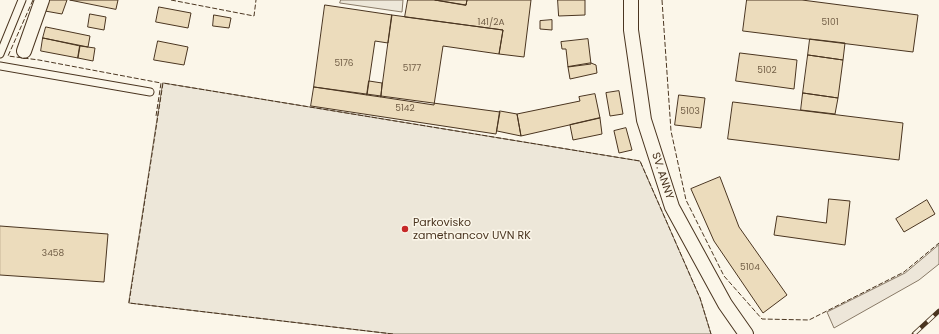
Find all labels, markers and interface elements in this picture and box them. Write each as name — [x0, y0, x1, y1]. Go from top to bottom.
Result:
house number: 141/2A — [478, 18, 504, 28]
house number: 5101 — [821, 18, 839, 28]
house number: 5176 — [334, 59, 354, 69]
house number: 5177 — [403, 64, 421, 74]
house number: 5102 — [757, 66, 777, 76]
house number: 5142 — [395, 104, 415, 114]
house number: 5103 — [680, 107, 700, 117]
street label: SV. ANNY — [648, 151, 676, 201]
place label: Parkovisko zametnancov UVN RK — [413, 216, 531, 242]
marker: Parkovisko zametnancov UVN RK — [400, 224, 410, 234]
house number: 3458 — [42, 249, 64, 259]
house number: 5104 — [740, 263, 760, 273]

